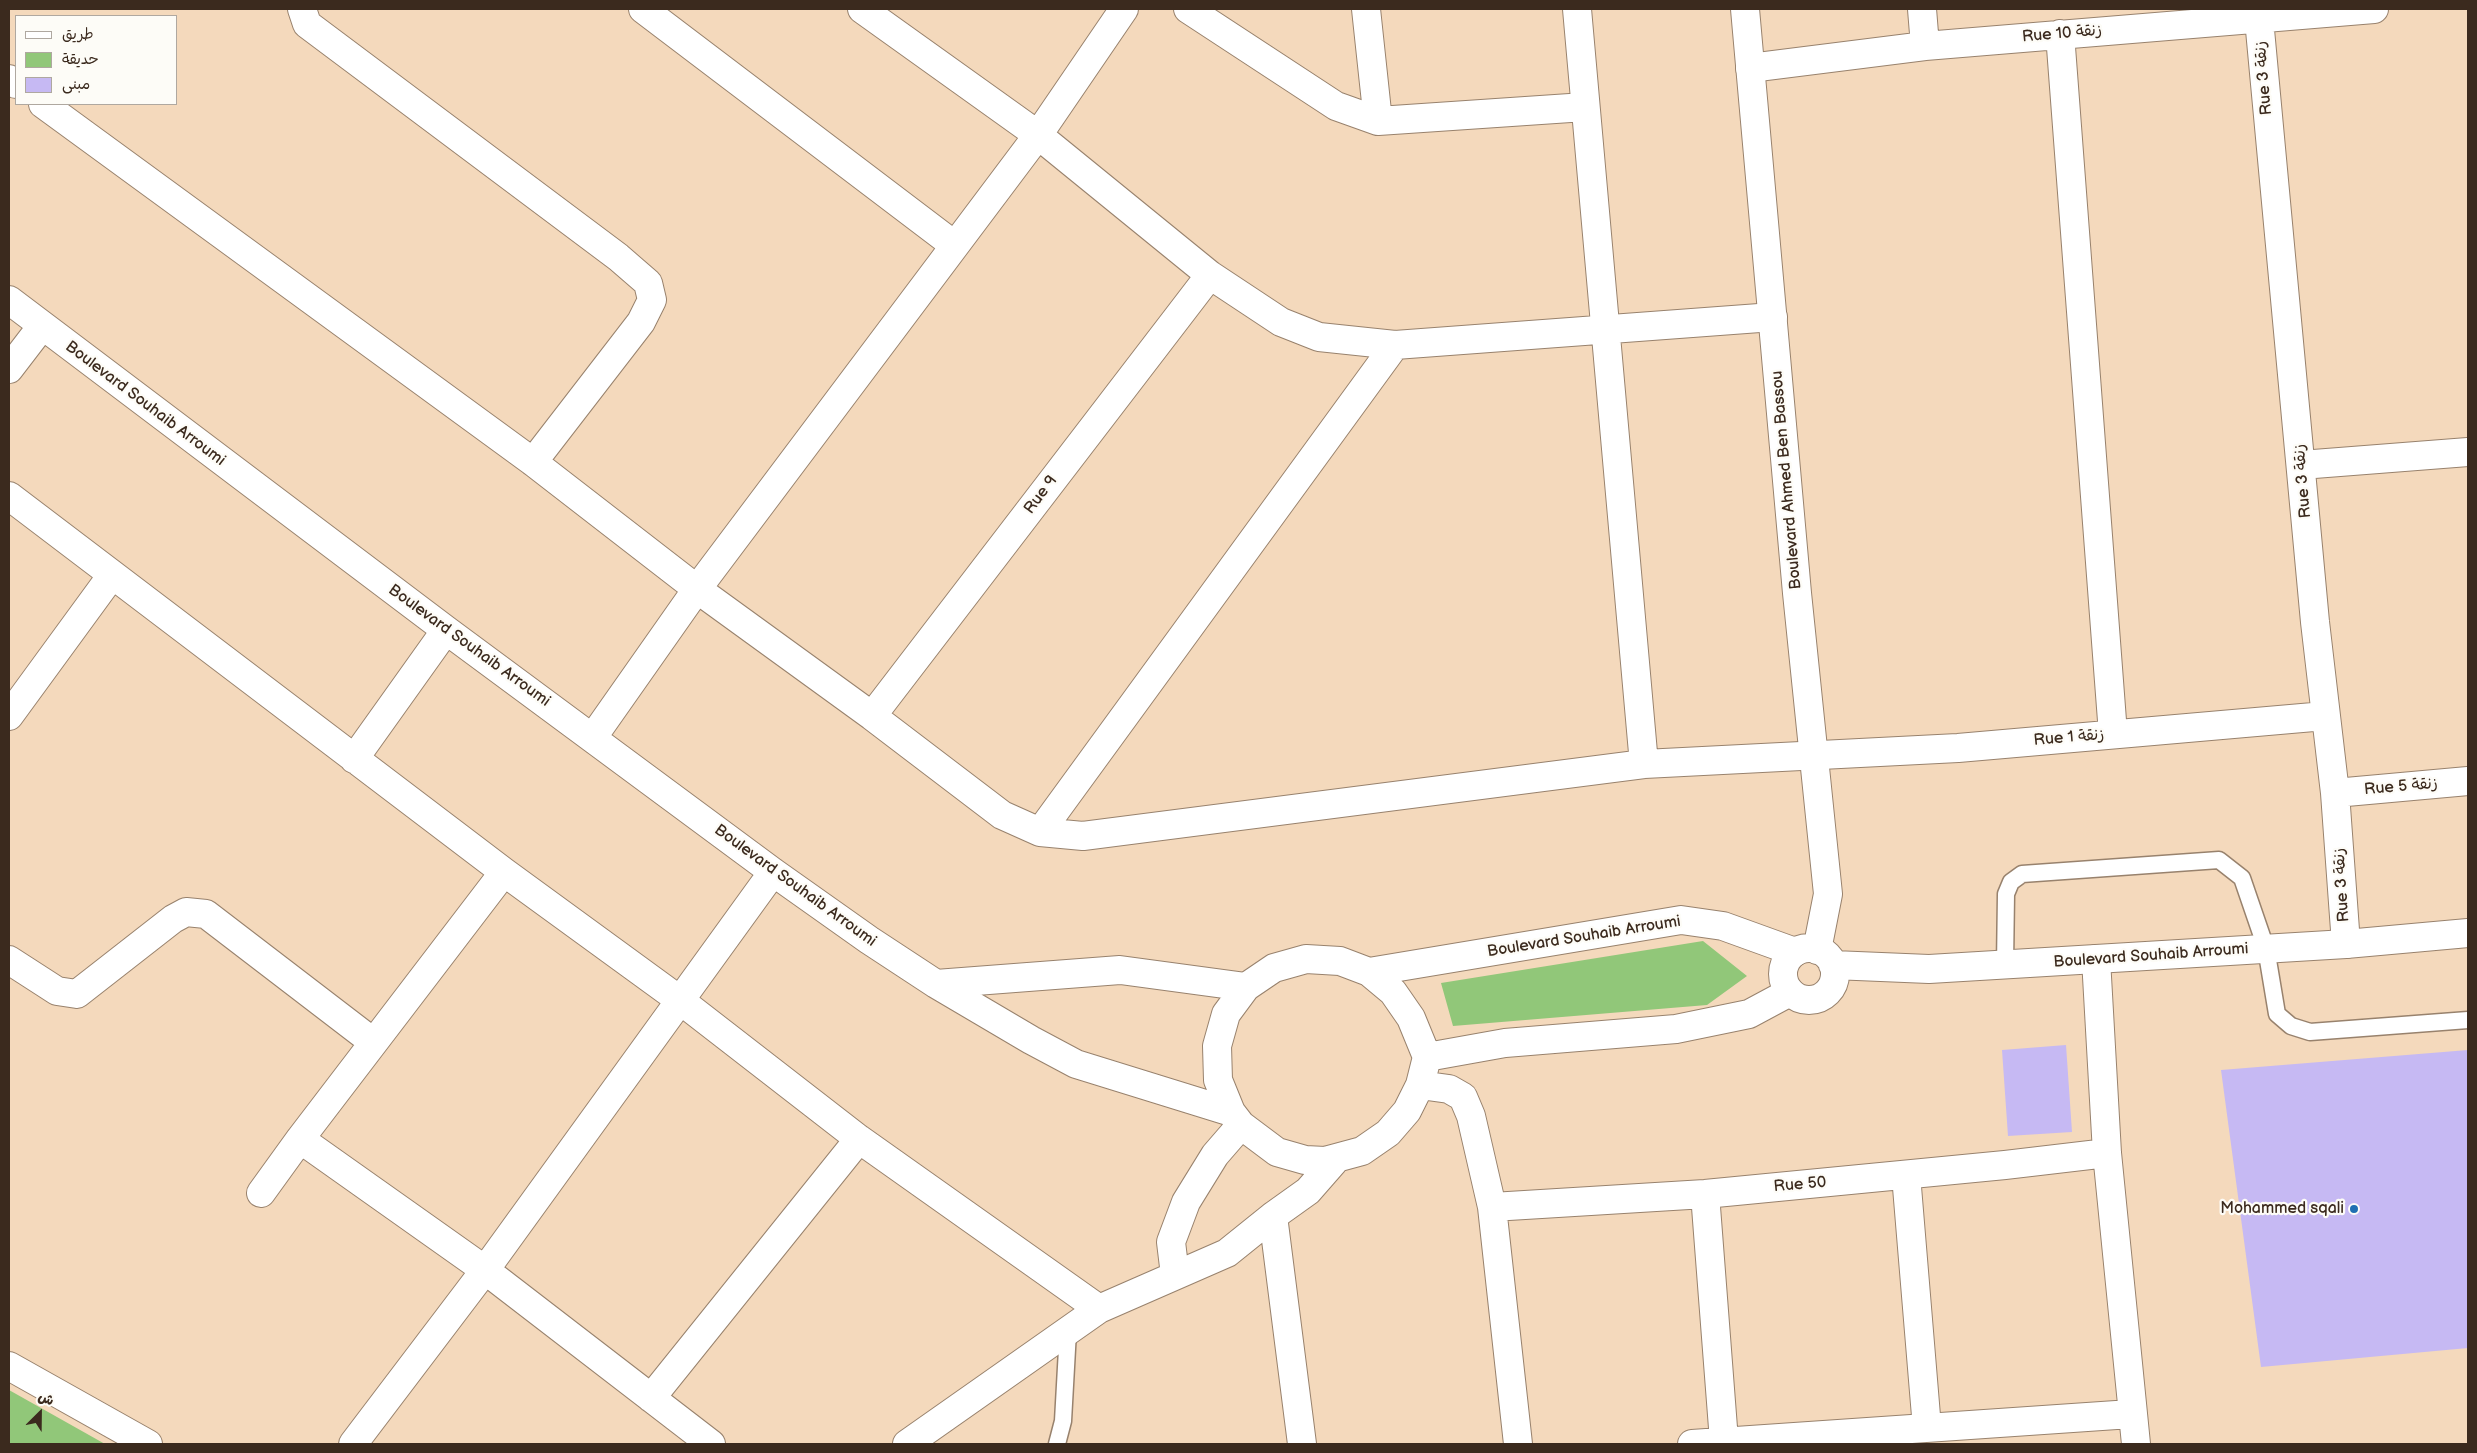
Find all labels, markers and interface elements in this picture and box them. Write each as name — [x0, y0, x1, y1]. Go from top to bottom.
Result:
legend — [15, 15, 178, 105]
street label: Rue 10 زنقة — [2021, 21, 2103, 47]
text: طريق — [62, 25, 94, 44]
street label: Rue 3 زنقة — [2251, 40, 2277, 116]
text: حديقة — [62, 50, 99, 69]
text: مبنى — [62, 75, 90, 94]
street label: Boulevard Souhaib Arroumi — [61, 338, 229, 470]
street label: Boulevard Ahmed Ben Bassou — [1768, 370, 1806, 590]
street label: Rue 3 زنقة — [2290, 443, 2316, 519]
street label: Rue 9 — [1020, 472, 1062, 518]
street label: Boulevard Souhaib Arroumi — [384, 581, 554, 711]
street label: Rue 1 زنقة — [2033, 725, 2105, 751]
street label: Rue 5 زنقة — [2363, 774, 2439, 800]
street label: Boulevard Souhaib Arroumi — [710, 821, 880, 951]
street label: Rue 3 زنقة — [2330, 847, 2354, 923]
street label: Boulevard Souhaib Arroumi — [1486, 912, 1682, 962]
street label: Boulevard Souhaib Arroumi — [2053, 940, 2249, 972]
street label: Rue 50 — [1773, 1173, 1827, 1197]
place label: Mohammed sqali — [2220, 1199, 2344, 1219]
marker: Mohammed sqali — [2348, 1203, 2360, 1215]
north arrow — [15, 1388, 65, 1438]
text: ش — [36, 1388, 56, 1410]

